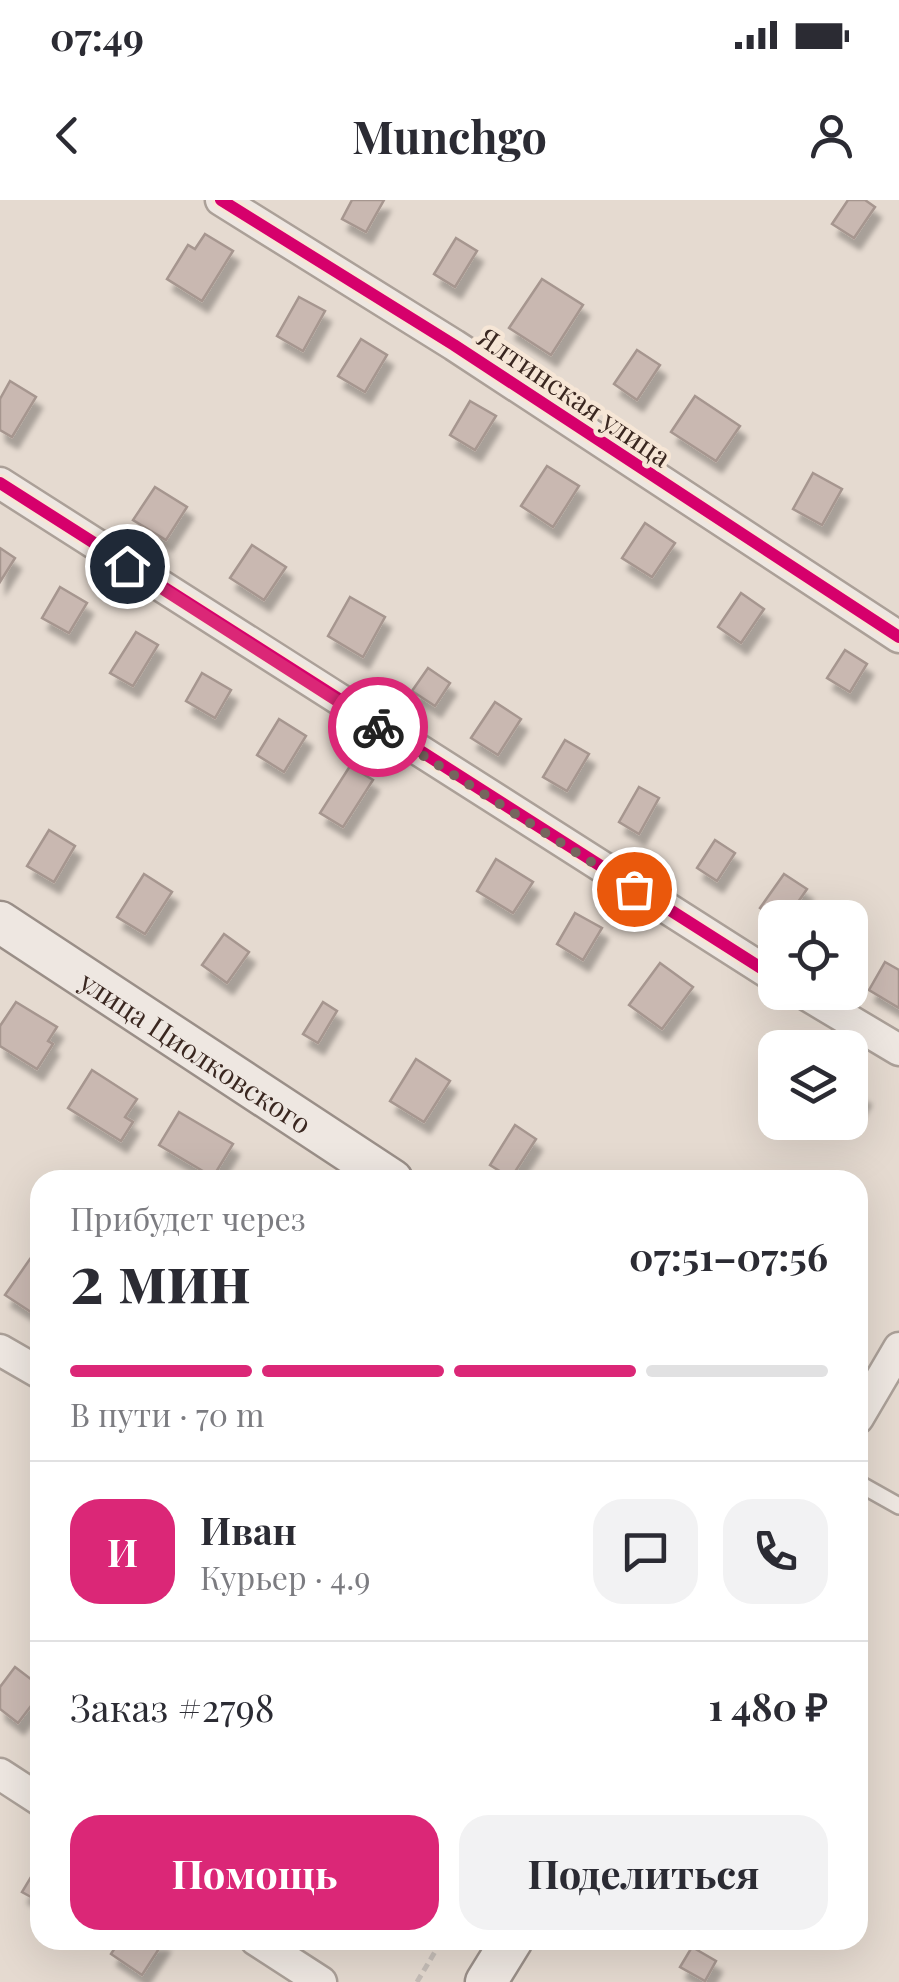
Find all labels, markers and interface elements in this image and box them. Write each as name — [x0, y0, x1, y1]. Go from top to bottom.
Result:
text: 07:49 — [50, 10, 144, 61]
text: Munchgo — [352, 105, 547, 165]
icon: back — [40, 108, 95, 163]
icon: person — [804, 108, 859, 163]
street label: Ялтинская улица — [470, 317, 679, 474]
pin — [85, 524, 170, 609]
icon: home — [100, 539, 155, 594]
courier — [328, 677, 428, 777]
icon: bike — [351, 700, 406, 755]
pin — [592, 847, 677, 932]
icon: bag — [607, 862, 662, 917]
map controls — [758, 900, 868, 1140]
button: locate — [758, 900, 868, 1010]
street label: улица Циолковского — [73, 961, 319, 1141]
button: layers — [758, 1030, 868, 1140]
text: Прибудет через — [70, 1196, 306, 1239]
text: 07:51–07:56 — [629, 1230, 828, 1281]
text: 2 мин — [70, 1233, 251, 1319]
text: В пути · 70 m — [70, 1392, 264, 1435]
button: chat — [593, 1499, 698, 1604]
button: phone — [723, 1499, 828, 1604]
text: Иван — [200, 1504, 297, 1555]
text: И — [107, 1526, 138, 1577]
text: Курьер · 4.9 — [200, 1555, 371, 1598]
text: 1 480 ₽ — [709, 1680, 828, 1731]
text: Заказ #2798 — [70, 1681, 275, 1732]
button: Помощь — [70, 1815, 439, 1930]
button: Поделиться — [459, 1815, 828, 1930]

